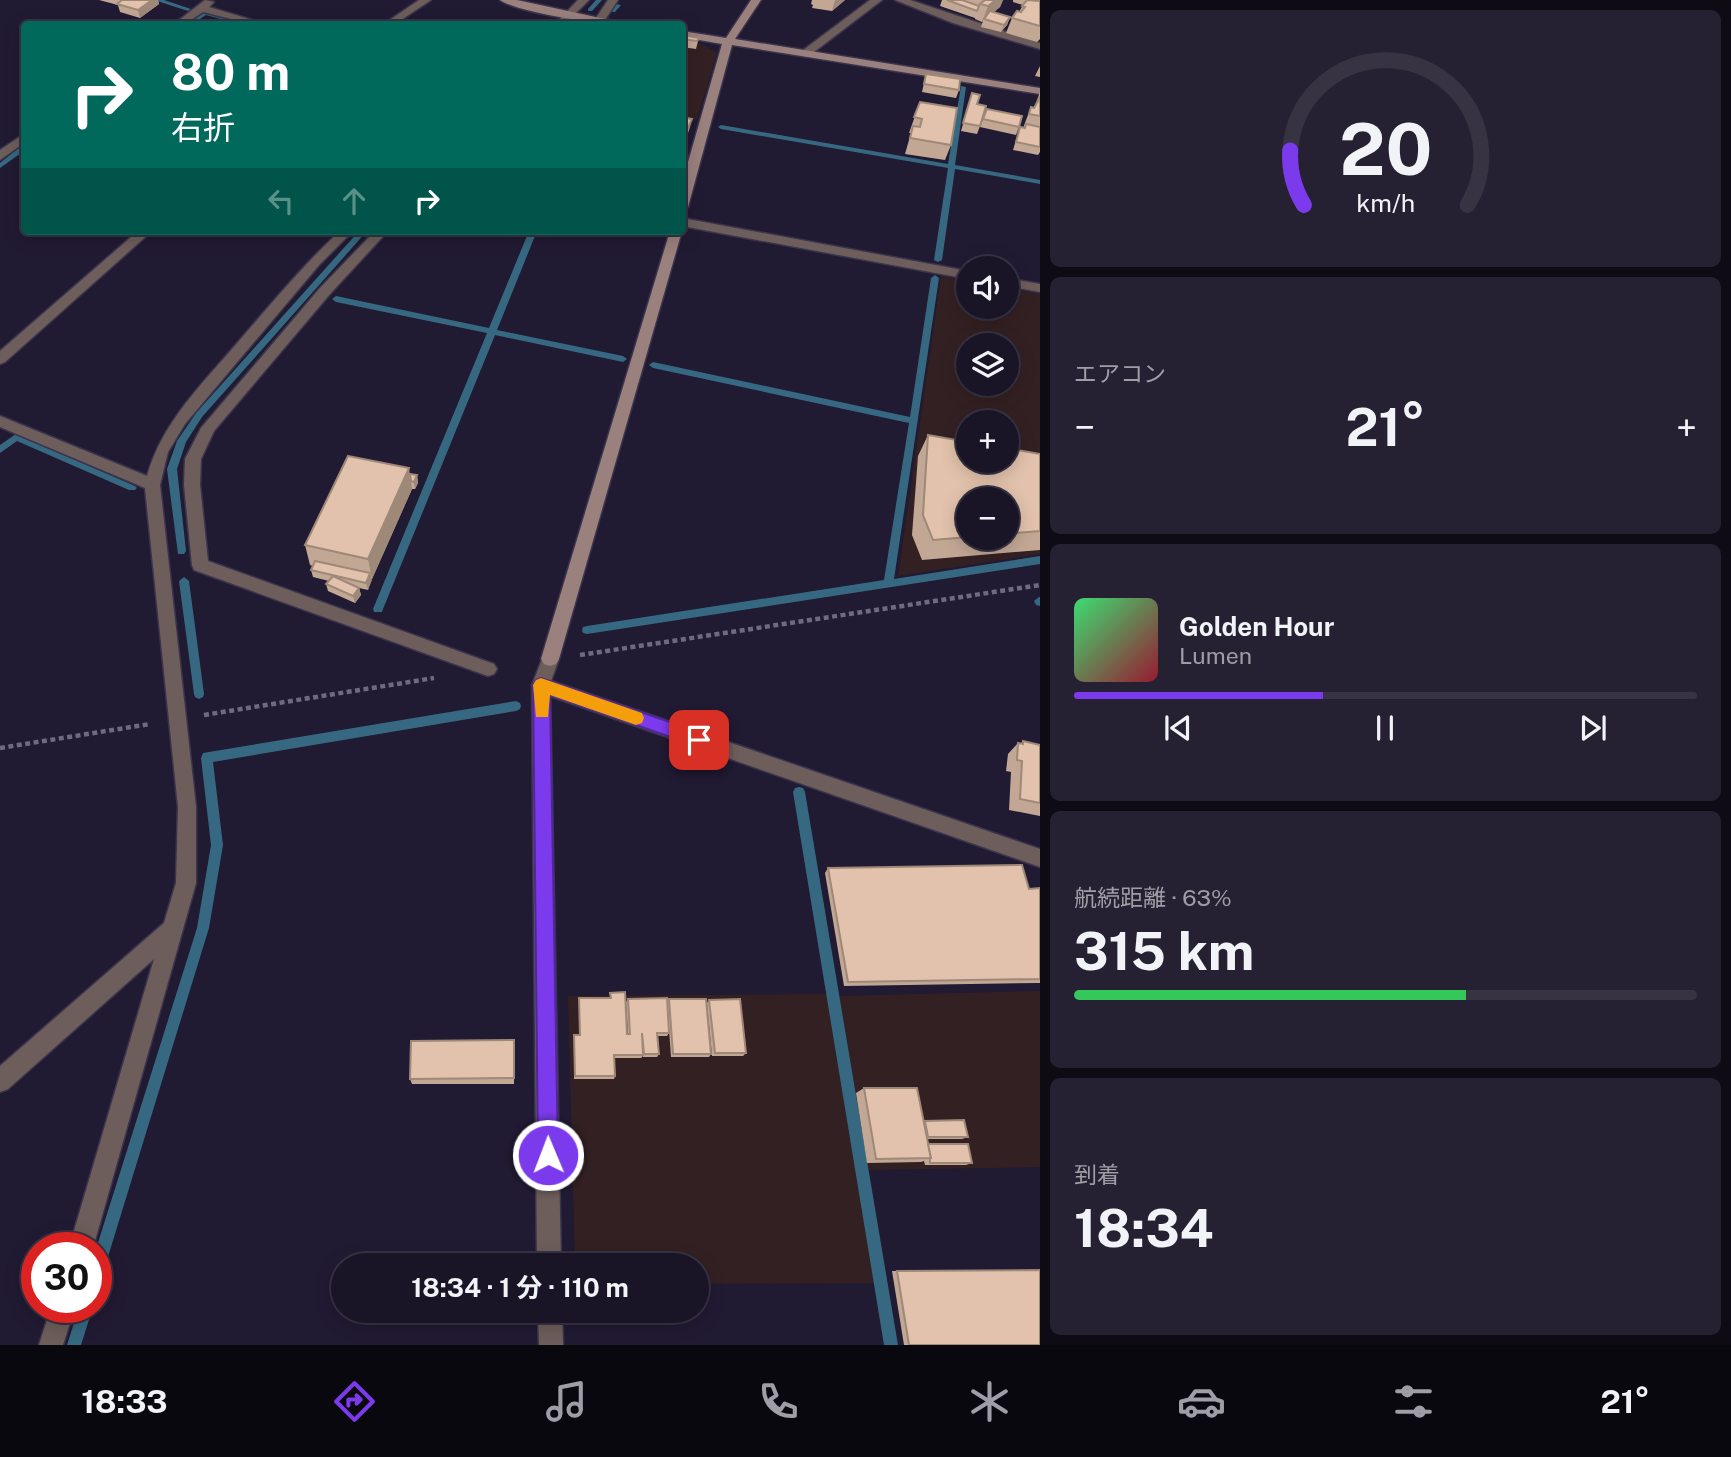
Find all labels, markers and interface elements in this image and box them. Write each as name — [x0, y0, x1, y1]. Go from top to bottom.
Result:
text: 80 m — [171, 43, 290, 101]
icon: right — [56, 49, 147, 140]
text: 20 — [1339, 106, 1432, 191]
text: 右折 — [171, 109, 235, 146]
icon: left — [262, 182, 300, 220]
icon: ahead — [335, 182, 373, 220]
icon: right — [408, 182, 446, 220]
text: km/h — [1356, 187, 1415, 217]
map controls — [956, 256, 1019, 550]
button: sound — [956, 256, 1019, 319]
button: layers — [956, 333, 1019, 396]
text: エアコン — [1074, 360, 1166, 387]
text: 21° — [1346, 397, 1425, 458]
text: − — [1074, 405, 1095, 450]
text: + — [1676, 405, 1697, 450]
button: + — [956, 410, 1019, 473]
button: − — [956, 487, 1019, 550]
text: Golden Hour — [1179, 611, 1334, 642]
text: Lumen — [1179, 642, 1252, 669]
icon: previous — [1159, 709, 1197, 747]
icon: pause — [1366, 709, 1404, 747]
icon: next — [1574, 709, 1612, 747]
pin — [669, 710, 729, 770]
icon: arrive — [680, 721, 718, 759]
text: 航続距離 · 63% — [1074, 884, 1232, 911]
text: 315 km — [1074, 921, 1254, 982]
position arrow — [511, 1118, 585, 1192]
text: 到着 — [1074, 1161, 1120, 1188]
text: 18:34 — [1074, 1198, 1214, 1259]
speed limit sign: 30 — [21, 1232, 112, 1323]
text: 18:34 · 1 分 · 110 m — [411, 1272, 629, 1303]
icon: directions — [330, 1377, 379, 1426]
icon: music — [542, 1377, 591, 1426]
icon: phone — [754, 1377, 803, 1426]
icon: climate — [965, 1377, 1014, 1426]
icon: car — [1177, 1377, 1226, 1426]
icon: filters — [1389, 1377, 1438, 1426]
text: 18:33 — [81, 1383, 168, 1420]
text: 21° — [1600, 1383, 1650, 1420]

